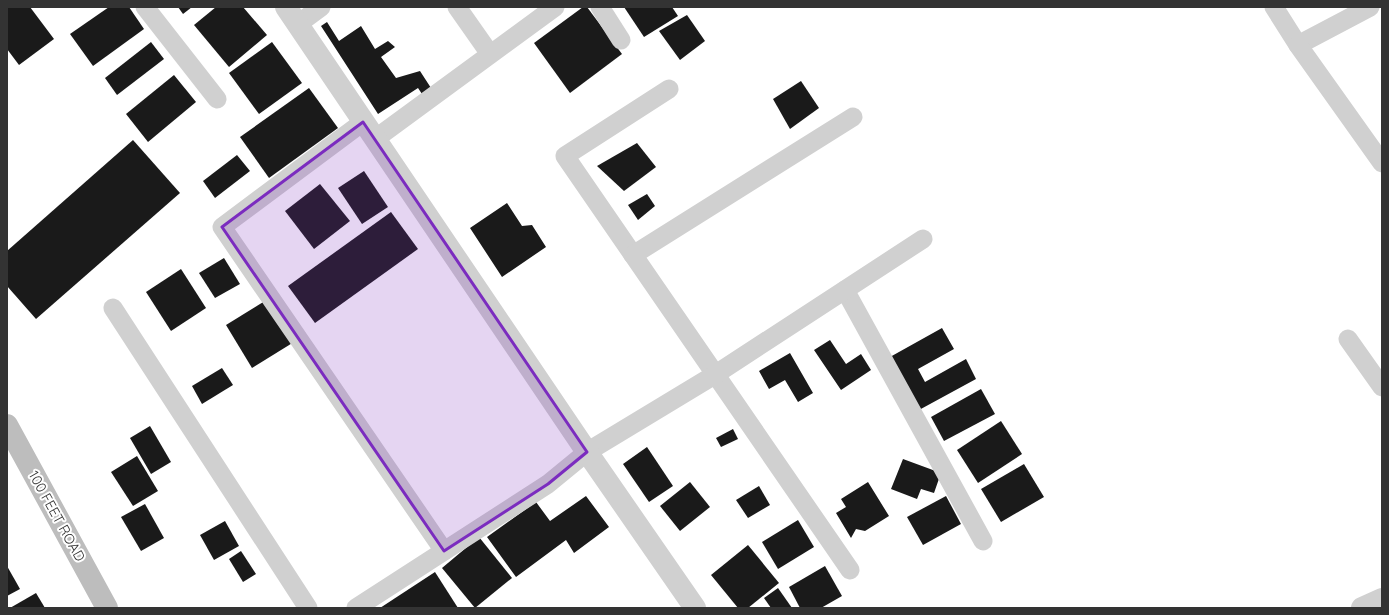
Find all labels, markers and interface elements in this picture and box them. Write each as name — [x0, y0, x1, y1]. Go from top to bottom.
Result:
street label: 100 FEET ROAD — [25, 468, 89, 564]

